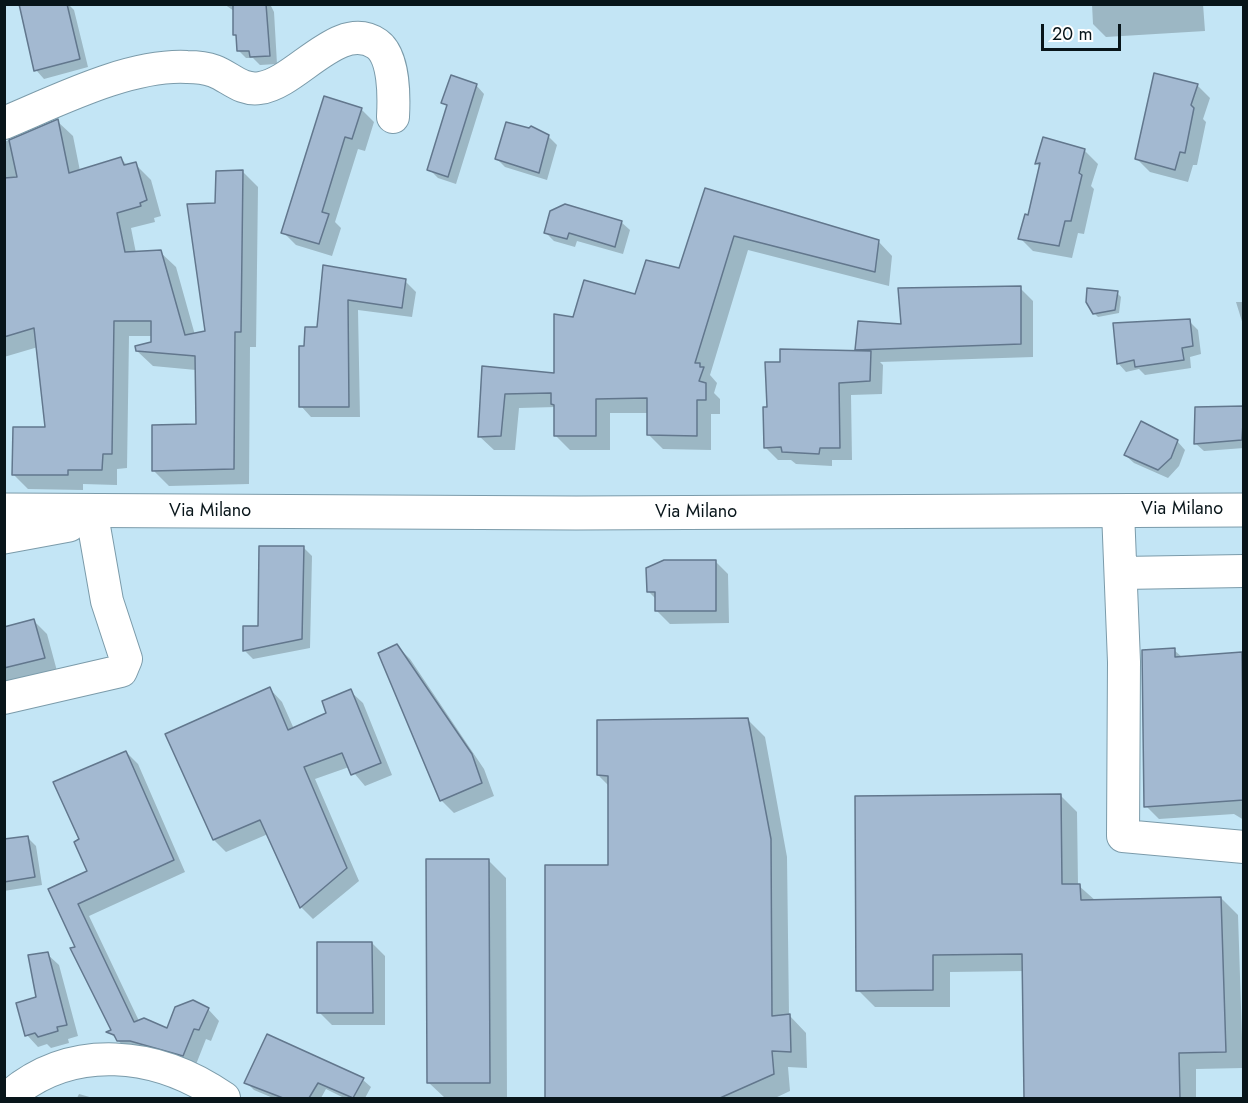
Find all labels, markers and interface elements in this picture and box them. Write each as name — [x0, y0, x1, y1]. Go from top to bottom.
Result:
scale bar — [1044, 12, 1124, 50]
text: 20 m — [1052, 21, 1092, 47]
street label: Via Milano — [1141, 499, 1223, 521]
street label: Via Milano — [169, 501, 251, 523]
street label: Via Milano — [655, 502, 737, 524]

